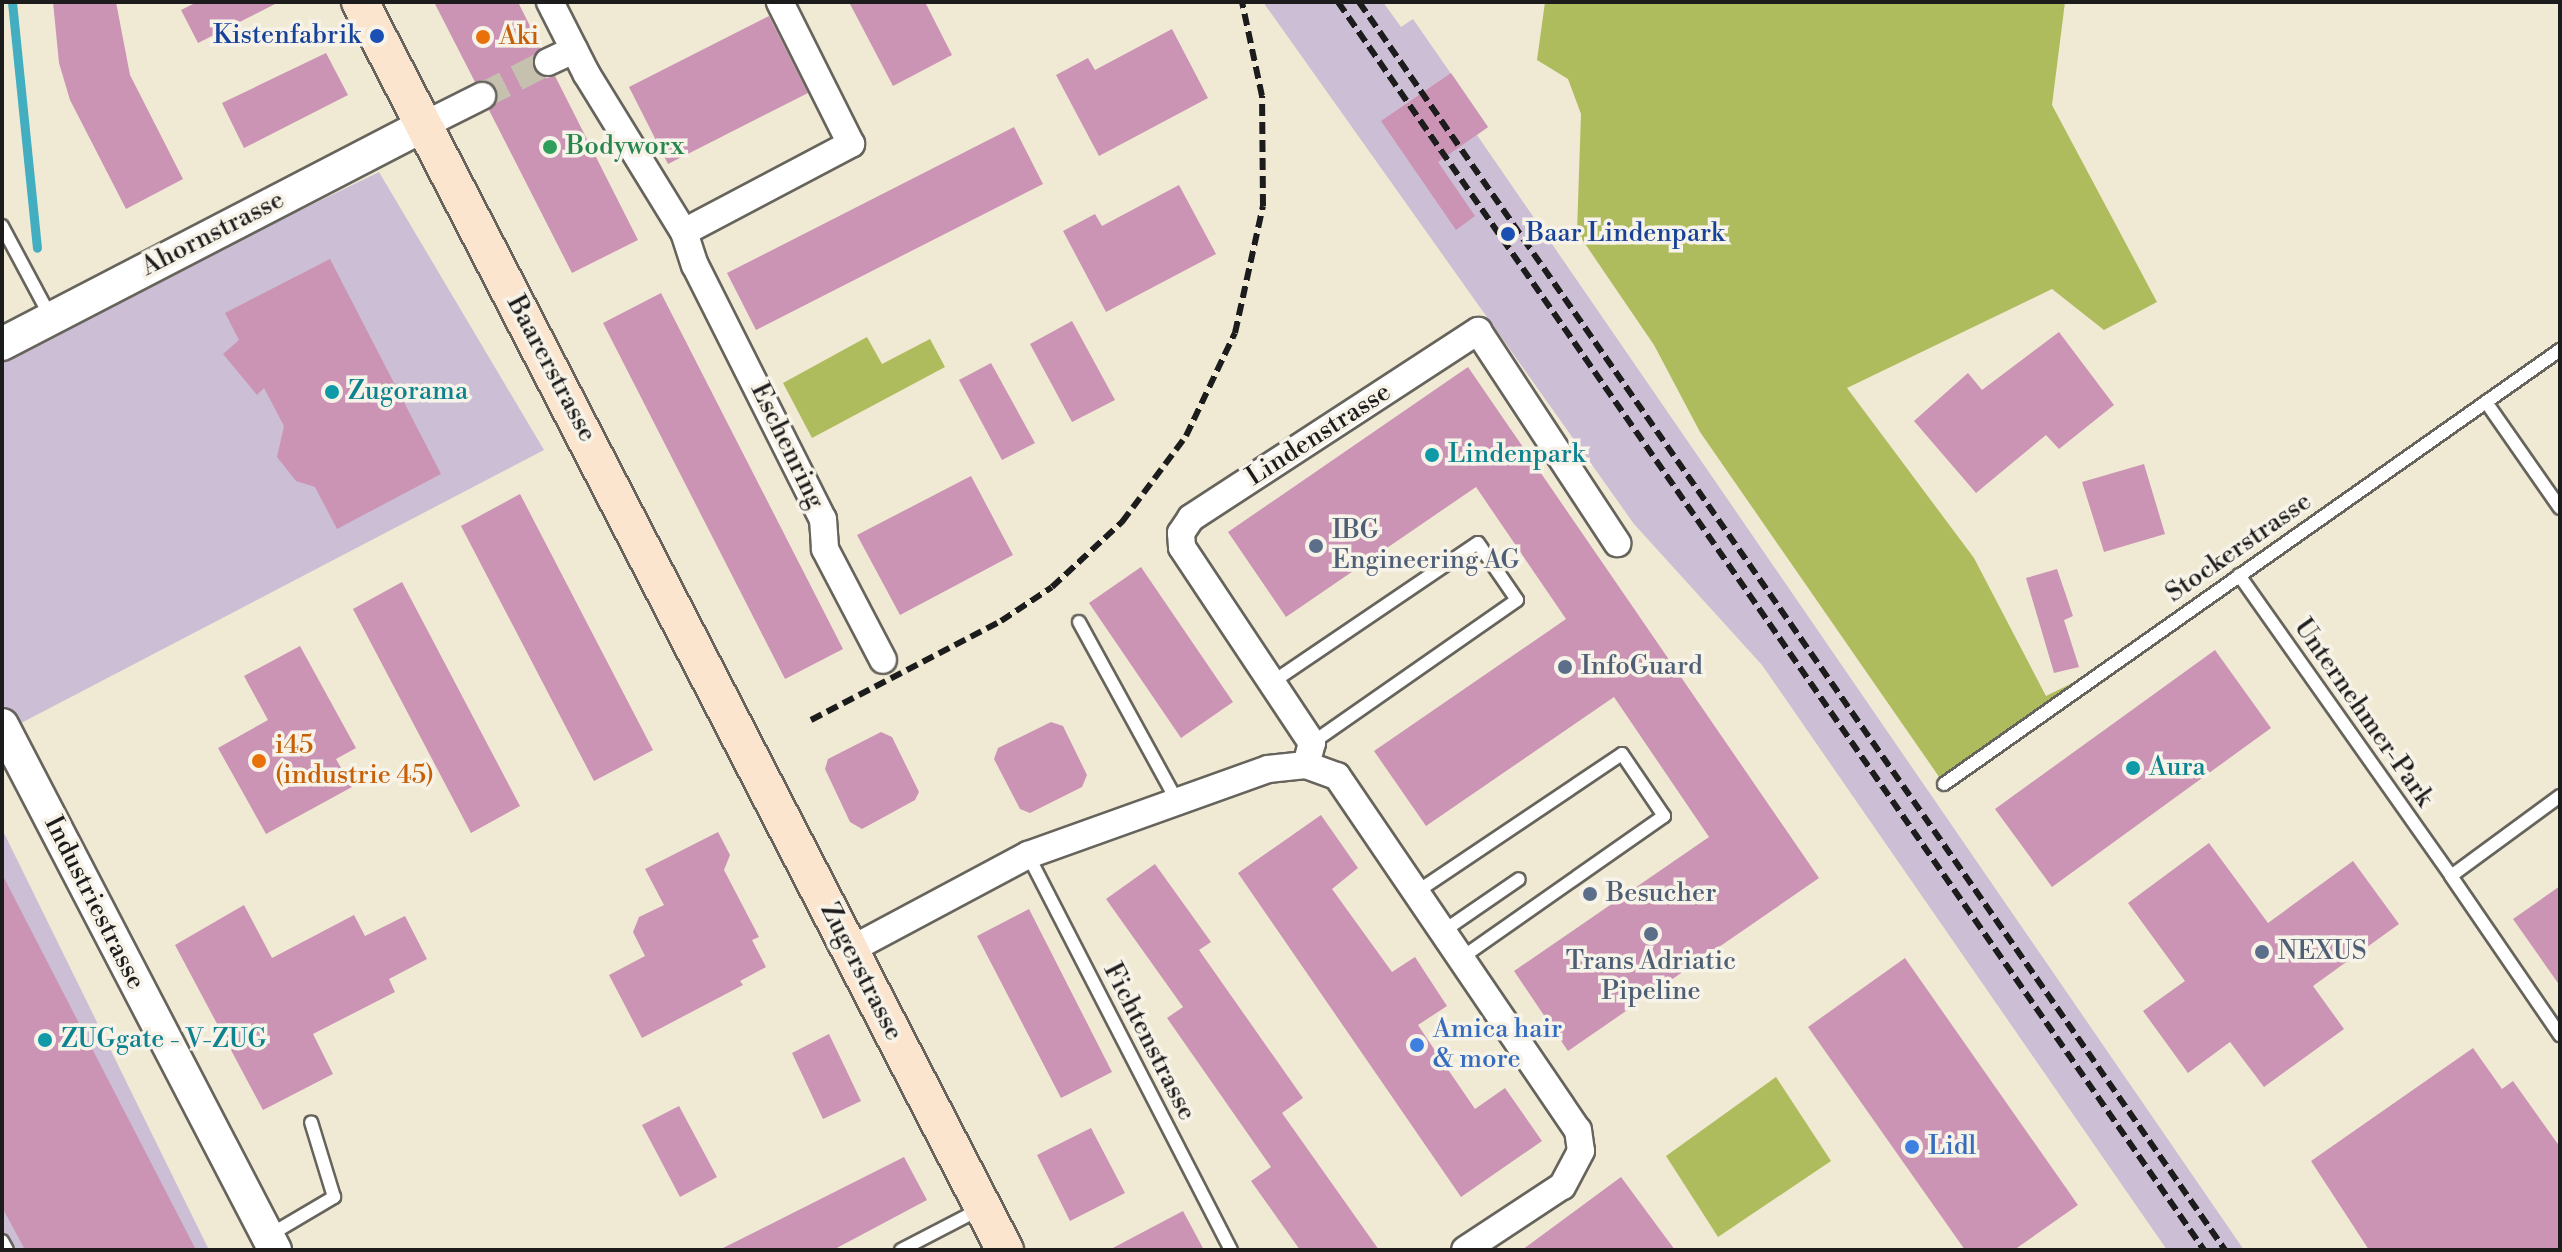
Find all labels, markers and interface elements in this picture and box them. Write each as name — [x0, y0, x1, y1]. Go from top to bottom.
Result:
place label: Kistenfabrik — [213, 20, 361, 52]
place label: Aki — [499, 21, 539, 53]
marker: Kistenfabrik — [368, 27, 386, 45]
marker: Aki — [474, 28, 492, 46]
place label: Bodyworx — [566, 131, 684, 163]
marker: Bodyworx — [541, 138, 559, 156]
street label: Ahornstrasse — [136, 185, 290, 283]
place label: Baar Lindenpark — [1526, 218, 1725, 250]
marker: Baar Lindenpark — [1497, 223, 1519, 245]
street label: Baarerstrasse — [499, 291, 603, 447]
place label: Zugorama — [348, 376, 468, 408]
street label: Lindenstrasse — [1241, 377, 1397, 493]
street label: Eschenring — [743, 378, 831, 514]
marker: Zugorama — [323, 383, 341, 401]
place label: Lindenpark — [1448, 439, 1585, 471]
marker: Lindenpark — [1423, 446, 1441, 464]
street label: Stockerstrasse — [2160, 486, 2318, 610]
place label: IBG Engineering AG — [1332, 515, 1520, 576]
marker: IBG Engineering AG — [1307, 537, 1325, 555]
street label: Unternehmer-Park — [2287, 613, 2439, 813]
place label: InfoGuard — [1581, 651, 1703, 683]
marker: InfoGuard — [1556, 658, 1574, 676]
place label: i45 (industrie 45) — [275, 730, 434, 792]
marker: i45 (industrie 45) — [250, 752, 268, 770]
place label: Aura — [2149, 752, 2206, 784]
marker: Aura — [2124, 759, 2142, 777]
street label: Industriestrasse — [37, 811, 151, 995]
place label: Besucher — [1606, 878, 1716, 910]
marker: Besucher — [1581, 885, 1599, 903]
street label: Zugerstrasse — [813, 898, 909, 1046]
marker: Trans Adriatic Pipeline — [1642, 925, 1660, 943]
place label: NEXUS — [2278, 936, 2367, 968]
marker: NEXUS — [2253, 943, 2271, 961]
place label: Trans Adriatic Pipeline — [1566, 946, 1736, 1008]
street label: Fichtenstrasse — [1096, 958, 1202, 1126]
place label: Amica hair & more — [1433, 1014, 1562, 1076]
place label: ZUGgate - V-ZUG — [61, 1024, 267, 1056]
marker: ZUGgate - V-ZUG — [36, 1031, 54, 1049]
marker: Amica hair & more — [1408, 1036, 1426, 1054]
place label: Lidl — [1928, 1131, 1976, 1163]
marker: Lidl — [1903, 1138, 1921, 1156]

